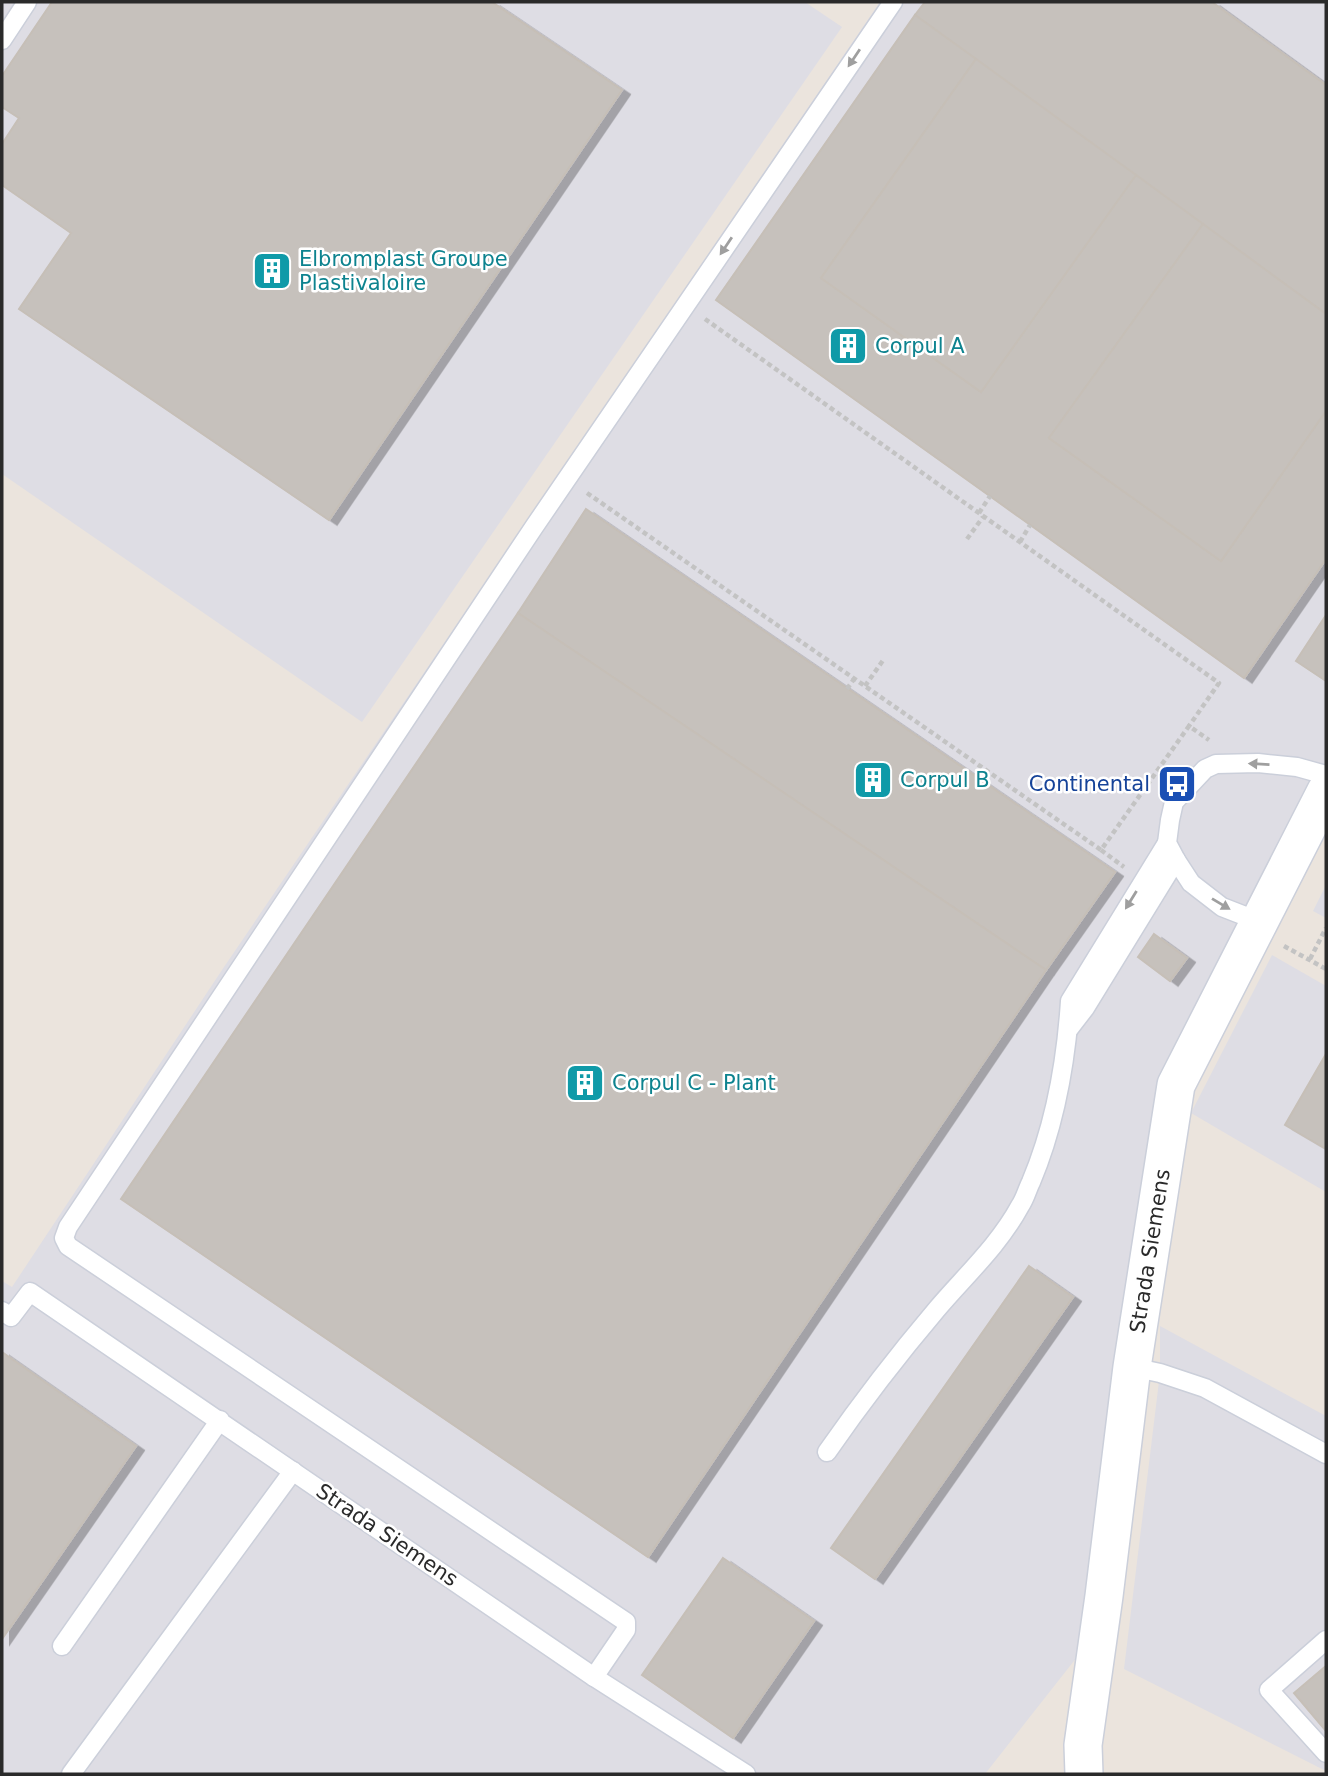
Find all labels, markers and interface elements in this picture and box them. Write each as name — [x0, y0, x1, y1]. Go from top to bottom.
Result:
one-way arrow — [848, 48, 861, 68]
one-way arrow — [719, 237, 733, 255]
place label: Elbromplast Groupe Plastivaloire — [299, 247, 508, 295]
building icon: Elbromplast Groupe Plastivaloire — [251, 250, 293, 292]
building icon: Corpul A — [827, 325, 869, 367]
place label: Corpul A — [875, 334, 965, 358]
one-way arrow — [1248, 758, 1270, 769]
building icon: Corpul B — [852, 759, 894, 801]
bus stop icon: Continental — [1156, 763, 1198, 805]
place label: Corpul B — [900, 768, 990, 792]
place label: Continental — [1029, 772, 1150, 796]
one-way arrow — [1124, 891, 1137, 910]
one-way arrow — [1211, 898, 1230, 910]
building icon: Corpul C - Plant — [564, 1062, 606, 1104]
place label: Corpul C - Plant — [612, 1071, 776, 1095]
street label: Strada Siemens — [1125, 1167, 1175, 1335]
street label: Strada Siemens — [312, 1479, 462, 1591]

